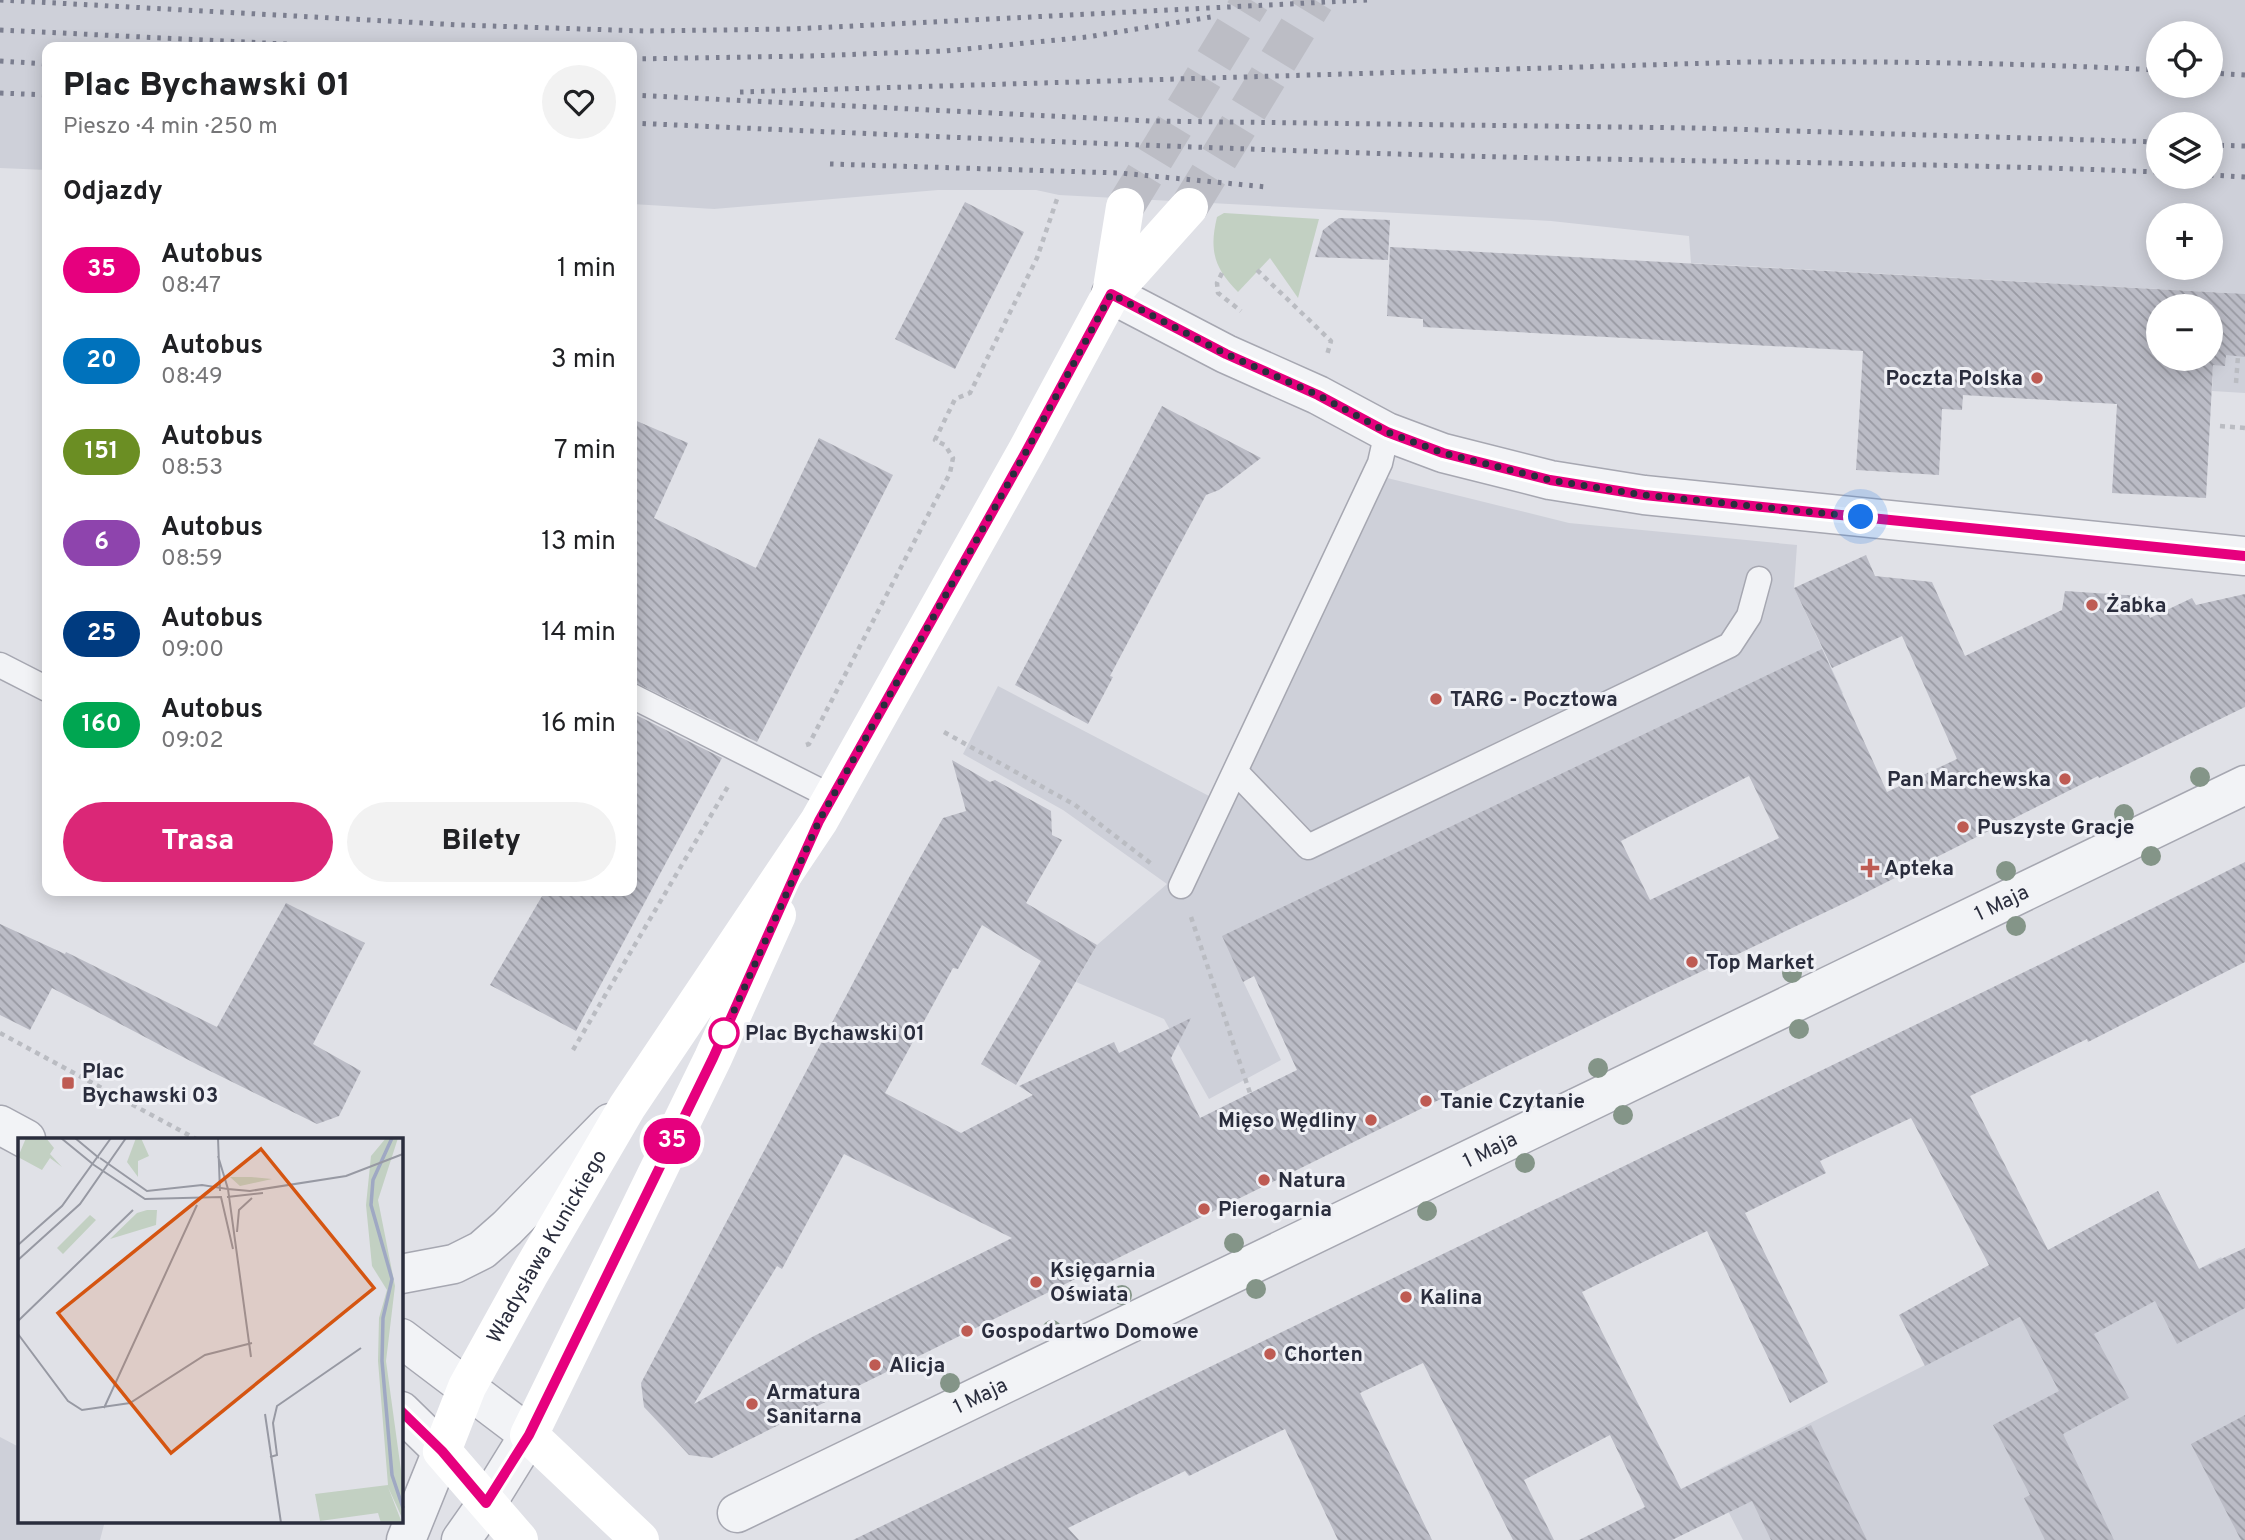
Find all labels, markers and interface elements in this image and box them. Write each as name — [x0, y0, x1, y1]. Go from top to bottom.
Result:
map controls — [2146, 21, 2223, 371]
button: locate — [2146, 21, 2223, 98]
button: heart — [542, 65, 616, 139]
text: Plac Bychawski 01 — [63, 66, 351, 108]
button: layers — [2146, 112, 2223, 189]
text: Pieszo · 4 min · 250 m — [63, 113, 278, 142]
text: Odjazdy — [63, 176, 163, 209]
button: + — [2146, 203, 2223, 280]
text: Autobus — [161, 239, 263, 272]
text: 1 min — [557, 253, 616, 286]
text: 35 — [87, 255, 116, 285]
text: 08:47 — [161, 272, 221, 301]
button: − — [2146, 294, 2223, 371]
text: Autobus — [161, 330, 263, 363]
text: 3 min — [551, 344, 616, 377]
text: 20 — [86, 346, 117, 376]
text: 08:49 — [161, 363, 223, 392]
place label: Poczta Polska — [1886, 366, 2023, 393]
marker: Poczta Polska — [2029, 370, 2045, 386]
text: Autobus — [161, 421, 263, 454]
text: 7 min — [554, 435, 616, 468]
text: 151 — [85, 437, 118, 467]
text: 08:53 — [161, 454, 223, 483]
your location — [1843, 499, 1878, 534]
text: Autobus — [161, 512, 263, 545]
text: 13 min — [541, 526, 616, 559]
text: 6 — [94, 528, 109, 558]
text: 08:59 — [161, 545, 223, 574]
place label: Żabka — [2106, 592, 2166, 620]
marker: Żabka — [2084, 597, 2100, 613]
text: Autobus — [161, 603, 263, 636]
text: 14 min — [541, 617, 616, 650]
text: 25 — [87, 619, 116, 649]
text: 09:00 — [161, 636, 224, 665]
place label: TARG - Pocztowa — [1450, 687, 1618, 714]
marker: TARG - Pocztowa — [1428, 691, 1444, 707]
text: Autobus — [161, 694, 263, 727]
text: 16 min — [541, 708, 616, 741]
text: 160 — [81, 710, 122, 740]
text: 09:02 — [161, 727, 224, 756]
place label: Pan Marchewska — [1887, 767, 2051, 794]
marker: Pan Marchewska — [2057, 771, 2073, 787]
button: Trasa — [63, 802, 333, 882]
button: Bilety — [347, 802, 616, 882]
place label: Puszyste Gracje — [1977, 815, 2135, 842]
marker: Puszyste Gracje — [1955, 819, 1971, 835]
place label: Apteka — [1884, 856, 1954, 883]
marker: Apteka — [1862, 860, 1878, 876]
street label: 1 Maja — [1970, 879, 2034, 929]
place label: Top Market — [1706, 950, 1814, 977]
marker: Top Market — [1684, 954, 1700, 970]
marker: Plac Bychawski 01 — [709, 1018, 739, 1048]
place label: Plac Bychawski 01 — [745, 1021, 925, 1048]
place label: Plac Bychawski 03 — [82, 1059, 218, 1110]
marker: Plac Bychawski 03 — [60, 1075, 76, 1091]
place label: Tanie Czytanie — [1440, 1089, 1585, 1116]
marker: Tanie Czytanie — [1418, 1093, 1434, 1109]
place label: Mięso Wędliny — [1218, 1108, 1357, 1135]
marker: Mięso Wędliny — [1363, 1112, 1379, 1128]
line badge: 35 — [640, 1118, 704, 1164]
text: 35 — [657, 1126, 687, 1156]
street label: 1 Maja — [1459, 1126, 1522, 1175]
inset map — [18, 1138, 402, 1522]
street label: Władysława Kunickiego — [482, 1145, 614, 1349]
place label: Natura — [1278, 1168, 1346, 1195]
marker: Natura — [1256, 1172, 1272, 1188]
place label: Pierogarnia — [1218, 1197, 1332, 1224]
marker: Pierogarnia — [1196, 1201, 1212, 1217]
place label: Księgarnia Oświata — [1050, 1258, 1155, 1309]
marker: Księgarnia Oświata — [1028, 1274, 1044, 1290]
place label: Kalina — [1420, 1285, 1482, 1312]
marker: Kalina — [1398, 1289, 1414, 1305]
place label: Gospodartwo Domowe — [981, 1319, 1199, 1346]
marker: Gospodartwo Domowe — [959, 1323, 975, 1339]
place label: Chorten — [1284, 1342, 1363, 1369]
marker: Chorten — [1262, 1346, 1278, 1362]
place label: Alicja — [889, 1353, 945, 1380]
marker: Alicja — [867, 1357, 883, 1373]
street label: 1 Maja — [949, 1372, 1012, 1422]
place label: Armatura Sanitarna — [766, 1380, 862, 1431]
marker: Armatura Sanitarna — [744, 1396, 760, 1412]

